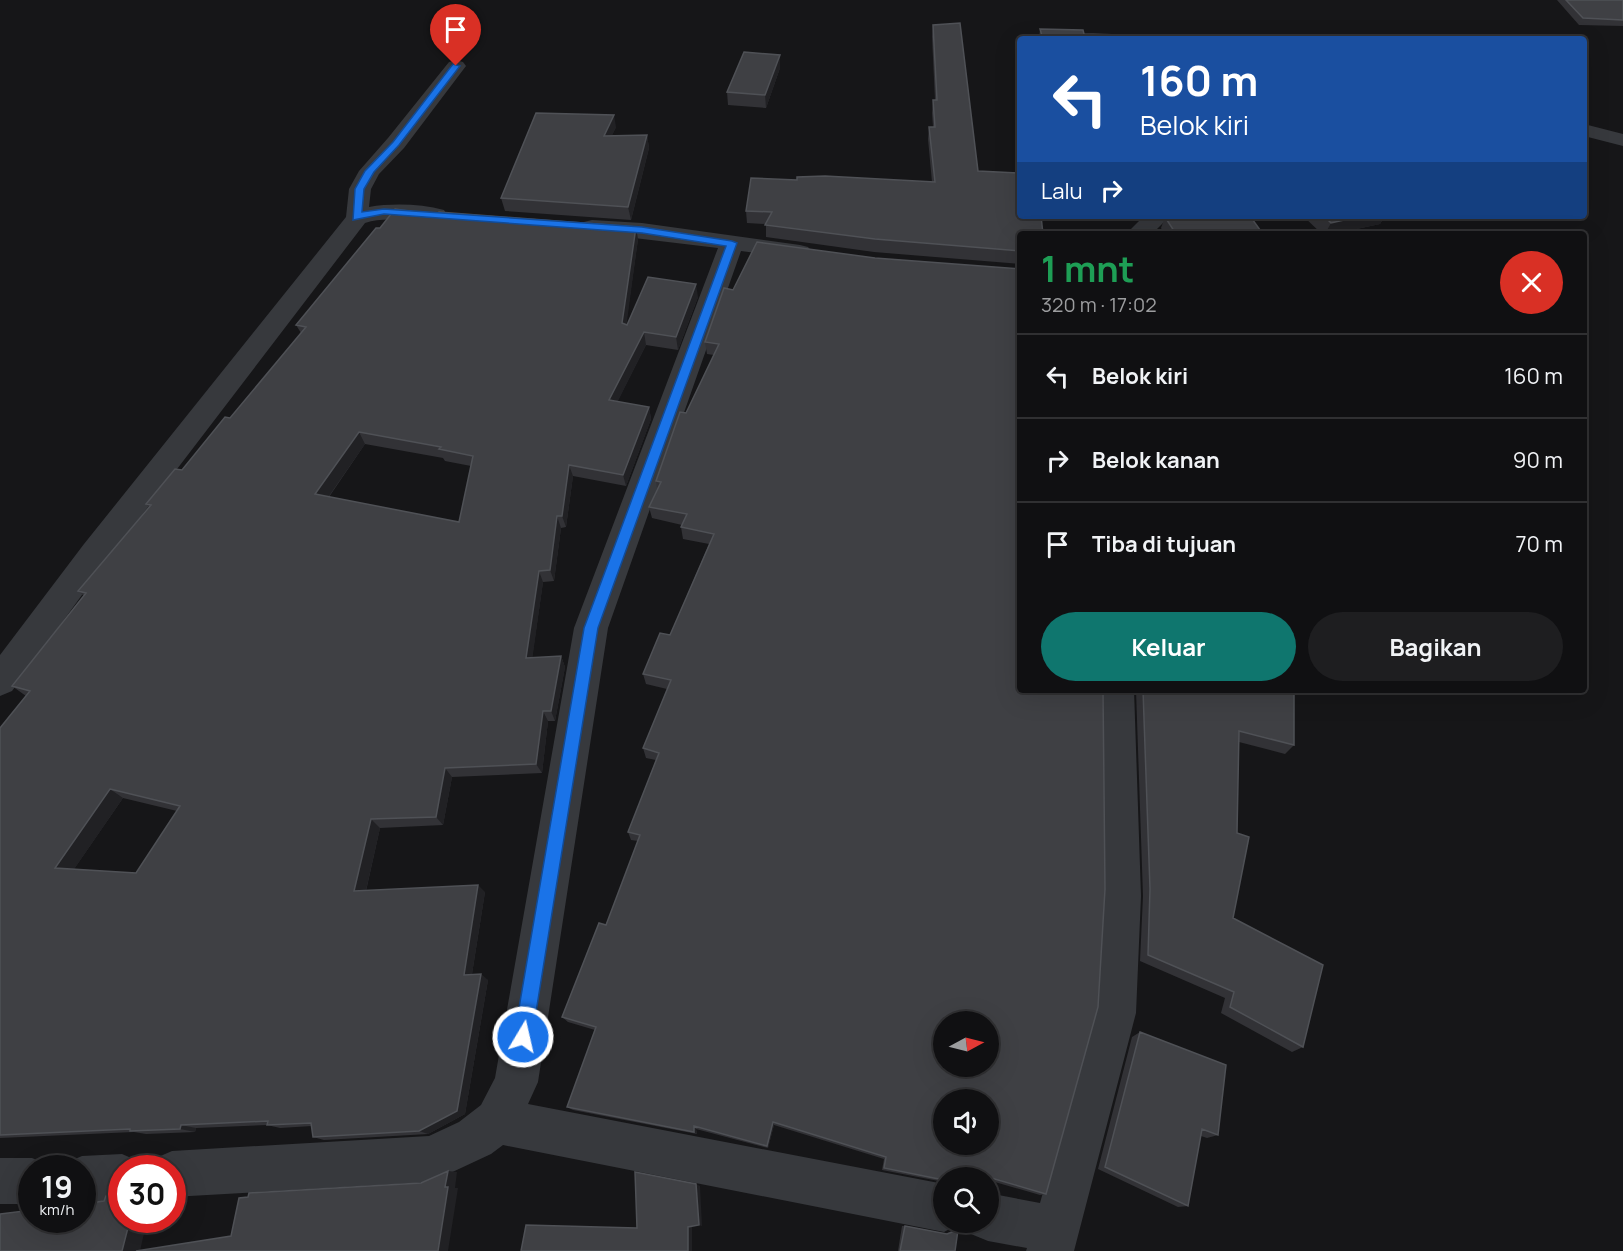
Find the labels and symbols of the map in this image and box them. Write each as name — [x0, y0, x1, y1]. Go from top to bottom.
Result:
pin — [430, 4, 481, 66]
position arrow — [491, 1005, 555, 1069]
north arrow — [933, 1011, 999, 1077]
speed limit sign: 30 — [108, 1155, 186, 1233]

